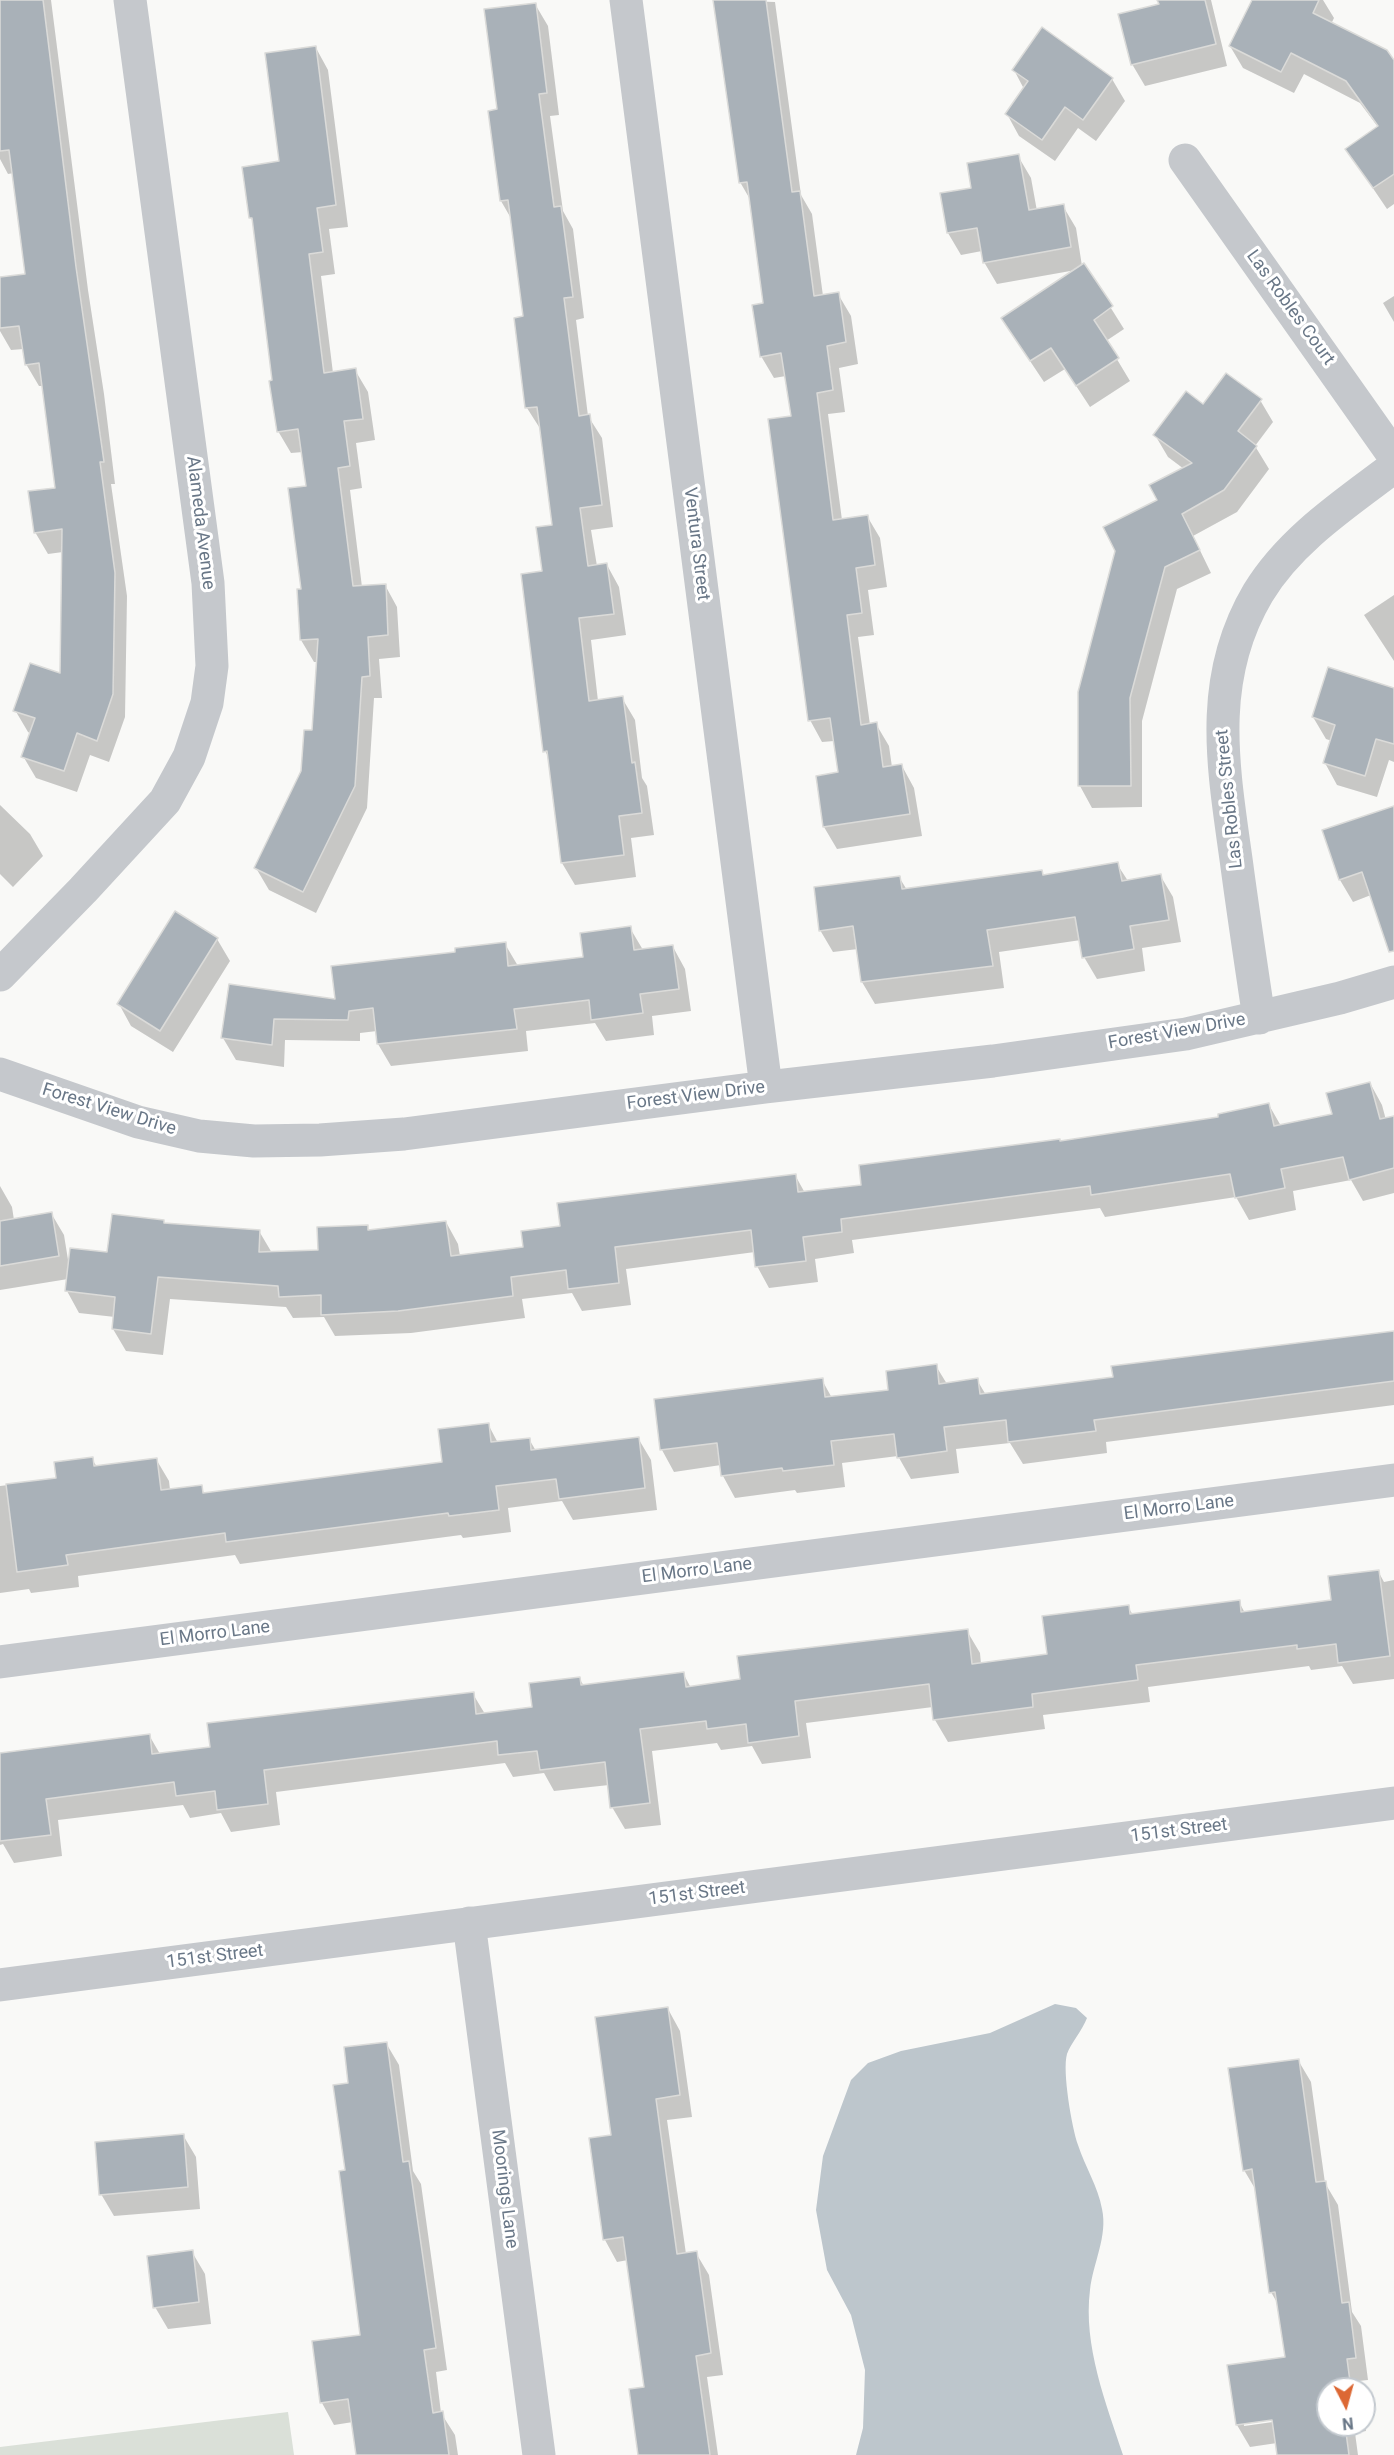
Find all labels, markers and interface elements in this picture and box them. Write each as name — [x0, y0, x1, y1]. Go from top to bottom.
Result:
street label: Las Robles Court — [1241, 246, 1339, 370]
street label: Alameda Avenue — [181, 455, 219, 591]
street label: Ventura Street — [678, 486, 714, 602]
street label: Las Robles Street — [1212, 728, 1248, 870]
street label: Forest View Drive — [1107, 1009, 1247, 1055]
street label: Forest View Drive — [626, 1077, 766, 1115]
street label: Forest View Drive — [39, 1079, 179, 1141]
street label: El Morro Lane — [1123, 1491, 1235, 1525]
street label: El Morro Lane — [641, 1554, 753, 1588]
street label: El Morro Lane — [159, 1617, 271, 1651]
street label: 151st Street — [1129, 1814, 1229, 1848]
street label: 151st Street — [647, 1877, 747, 1911]
street label: 151st Street — [165, 1940, 265, 1974]
street label: Moorings Lane — [486, 2128, 522, 2250]
north arrow — [1316, 2377, 1376, 2437]
text: N — [1341, 2413, 1354, 2433]

